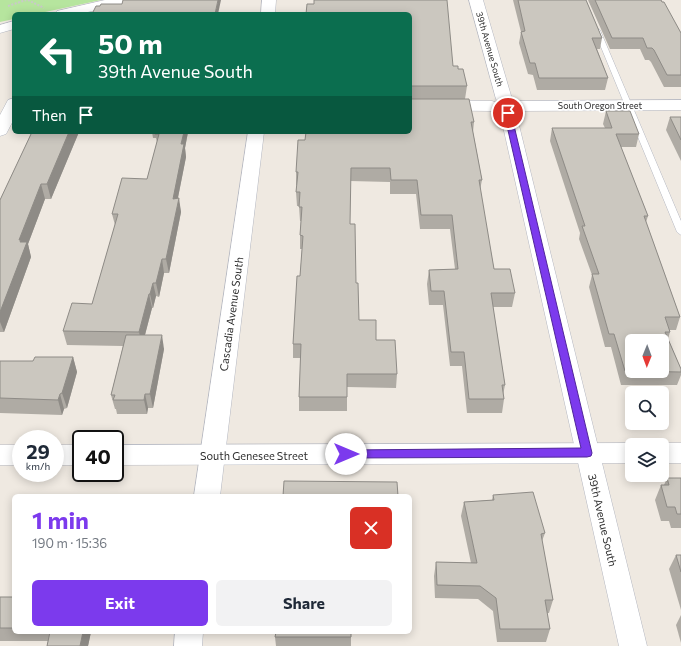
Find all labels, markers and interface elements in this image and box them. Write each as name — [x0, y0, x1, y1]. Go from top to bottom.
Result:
street label: 39th Avenue South — [474, 10, 506, 88]
text: 50 m — [98, 26, 163, 60]
icon: left — [32, 28, 84, 80]
text: 39th Avenue South — [98, 60, 253, 82]
pin — [491, 96, 525, 130]
street label: South Oregon Street — [558, 100, 642, 111]
icon: arrive — [497, 102, 519, 124]
icon: arrive — [75, 104, 97, 126]
text: Then — [32, 106, 67, 124]
street label: Cascadia Avenue South — [217, 256, 245, 372]
north arrow — [625, 334, 669, 378]
map controls — [625, 334, 669, 482]
button: search — [625, 386, 669, 430]
speed limit sign: 40 — [72, 430, 124, 482]
position arrow — [325, 433, 367, 475]
button: layers — [625, 438, 669, 482]
text: 29 — [26, 439, 50, 463]
street label: South Genesee Street — [200, 449, 308, 462]
text: km/h — [26, 460, 50, 472]
street label: 39th Avenue South — [586, 472, 620, 568]
text: 1 min — [32, 505, 89, 534]
button: close — [350, 507, 392, 549]
text: 190 m · 15:36 — [32, 535, 107, 551]
button: Exit — [32, 580, 208, 626]
button: Share — [216, 580, 392, 626]

